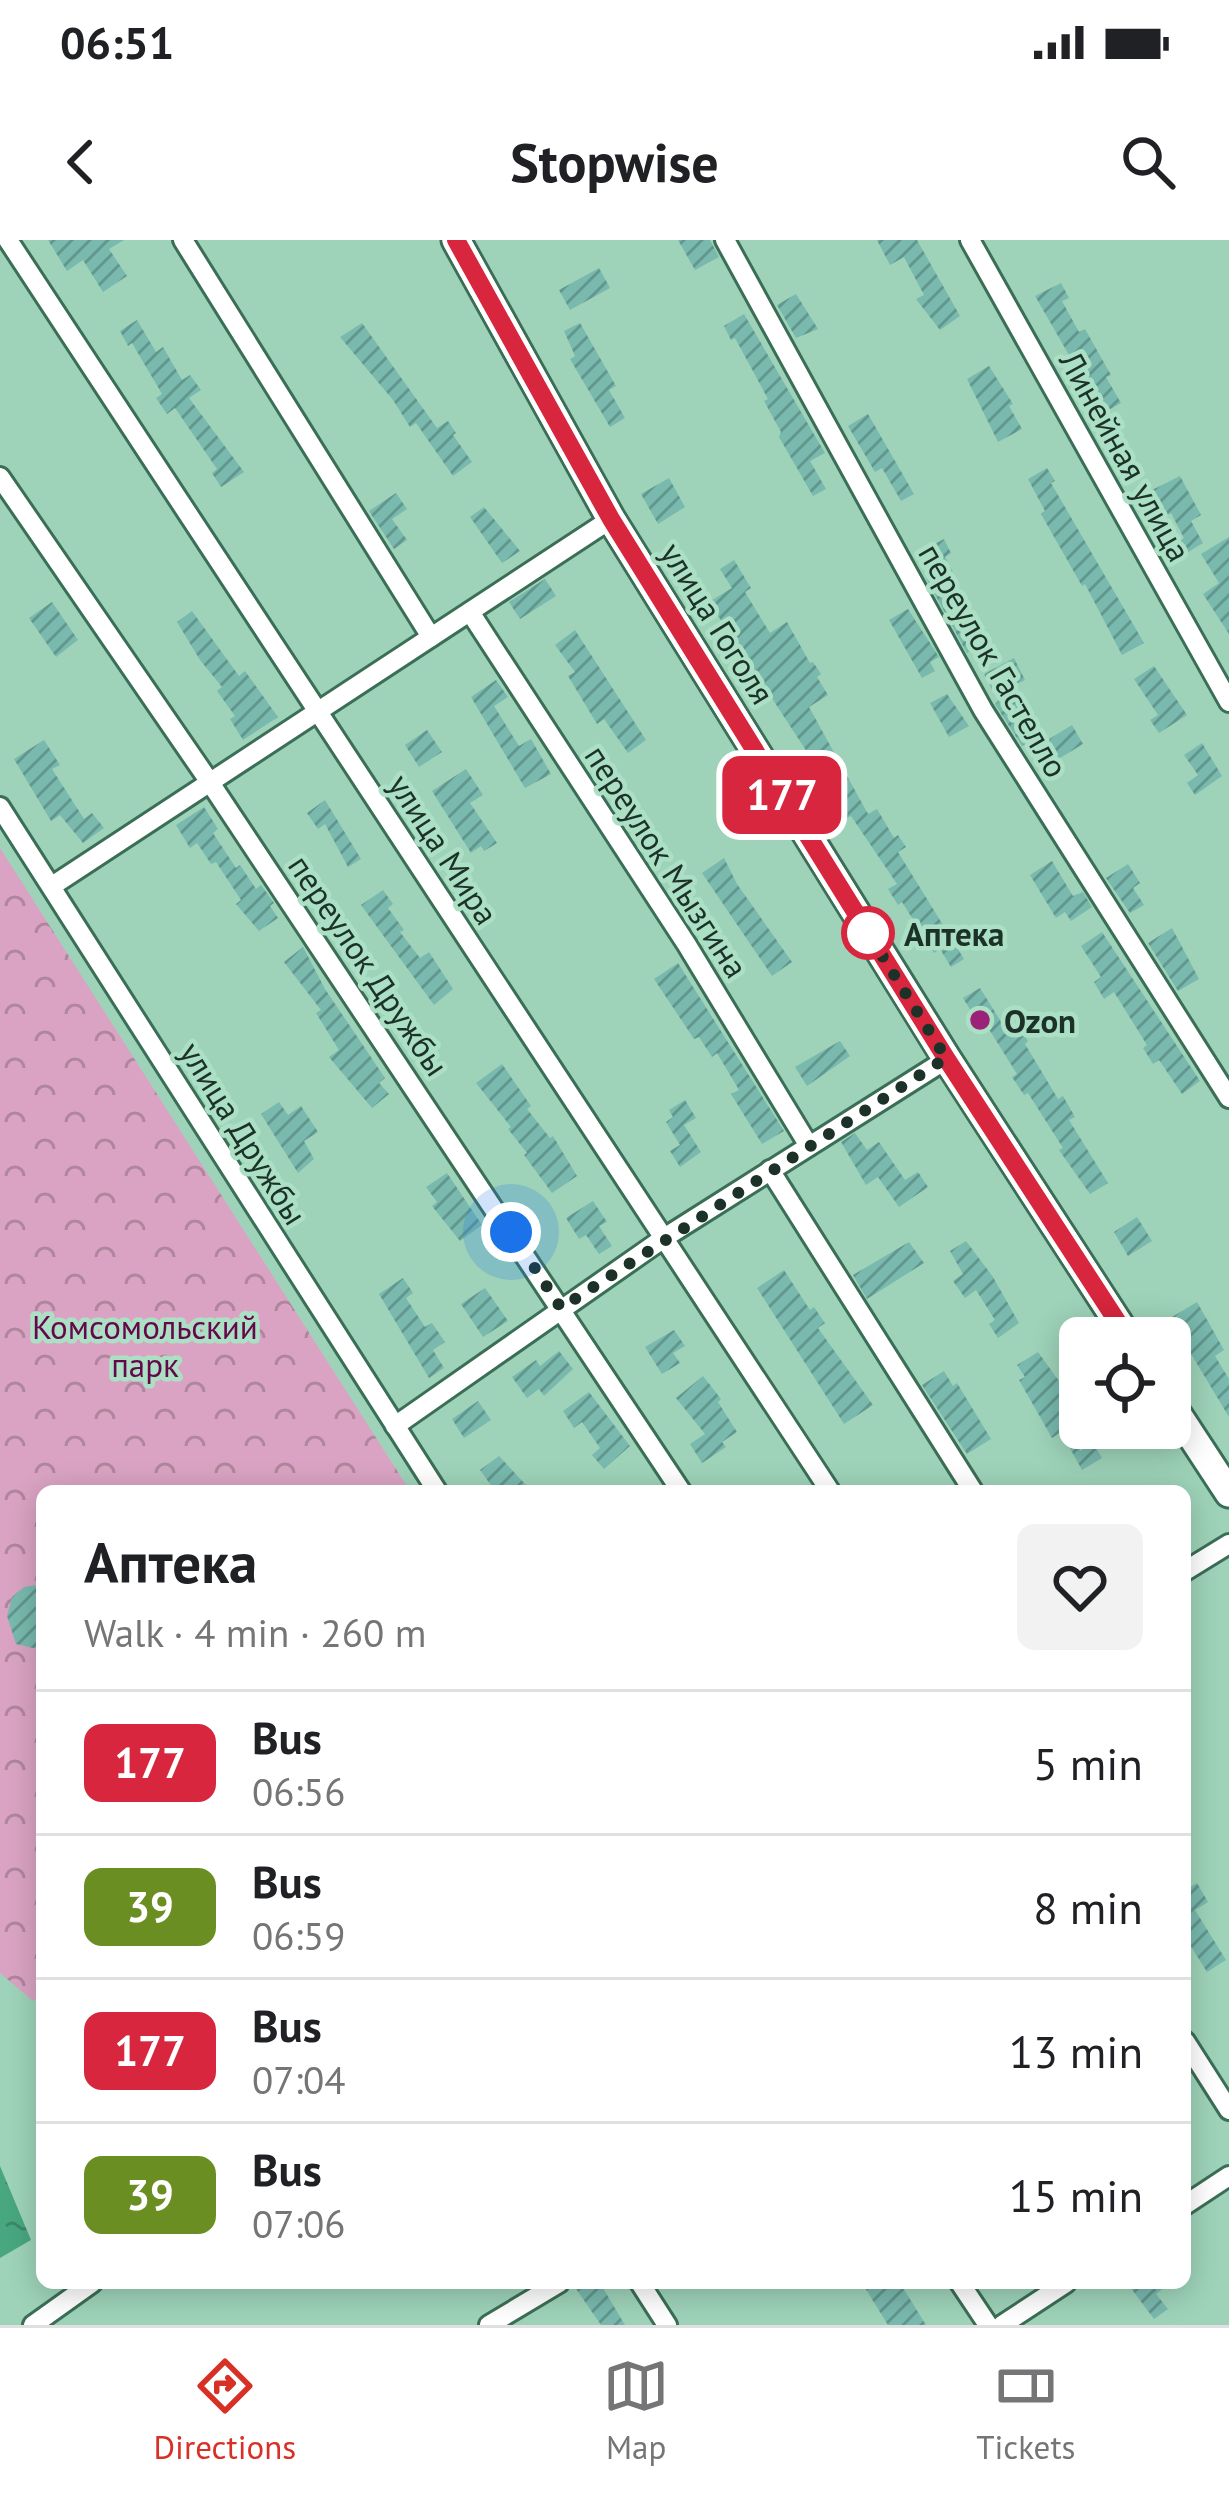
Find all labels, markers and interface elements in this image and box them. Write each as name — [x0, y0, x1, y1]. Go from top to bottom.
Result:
text: 06:51 — [60, 13, 174, 71]
text: Stopwise — [510, 127, 719, 197]
icon: back — [48, 129, 114, 195]
icon: search — [1115, 129, 1181, 195]
street label: Линейная улица — [1050, 342, 1201, 569]
street label: улица Гоголя — [651, 534, 785, 712]
street label: переулок Гастелло — [910, 535, 1078, 785]
street label: переулок Мызгина — [576, 736, 758, 986]
line badge: 177 — [713, 756, 851, 834]
street label: улица Мира — [379, 766, 509, 932]
text: 177 — [746, 767, 818, 822]
street label: переулок Дружбы — [279, 846, 459, 1084]
marker: Аптека — [843, 908, 893, 958]
place label: Аптека — [904, 912, 1004, 955]
place label: Ozon — [1004, 999, 1076, 1042]
marker: Ozon — [967, 1007, 993, 1033]
street label: улица Дружбы — [171, 1033, 317, 1233]
your location — [481, 1202, 541, 1262]
park label: Комсомольский парк — [32, 1305, 258, 1386]
map controls — [1059, 1317, 1191, 1449]
button: locate — [1059, 1317, 1191, 1449]
button: heart — [1017, 1524, 1143, 1650]
text: Аптека — [84, 1525, 257, 1599]
text: Walk · 4 min · 260 m — [84, 1607, 426, 1658]
text: Bus — [252, 1708, 322, 1766]
text: 5 min — [1033, 1734, 1143, 1792]
text: 177 — [114, 1735, 186, 1790]
text: 06:56 — [252, 1766, 346, 1817]
text: Bus — [252, 1852, 322, 1910]
text: 8 min — [1033, 1878, 1143, 1936]
text: 39 — [126, 1879, 174, 1934]
text: 06:59 — [252, 1910, 346, 1961]
text: Bus — [252, 1996, 322, 2054]
text: 13 min — [1009, 2022, 1143, 2080]
text: 177 — [114, 2023, 186, 2078]
text: 07:04 — [252, 2054, 346, 2105]
text: Bus — [252, 2140, 322, 2198]
text: 15 min — [1009, 2166, 1143, 2224]
text: 39 — [126, 2167, 174, 2222]
text: 07:06 — [252, 2198, 346, 2249]
tab: Directions — [154, 2353, 296, 2468]
tab: Map — [603, 2353, 669, 2468]
tab: Tickets — [976, 2353, 1075, 2468]

